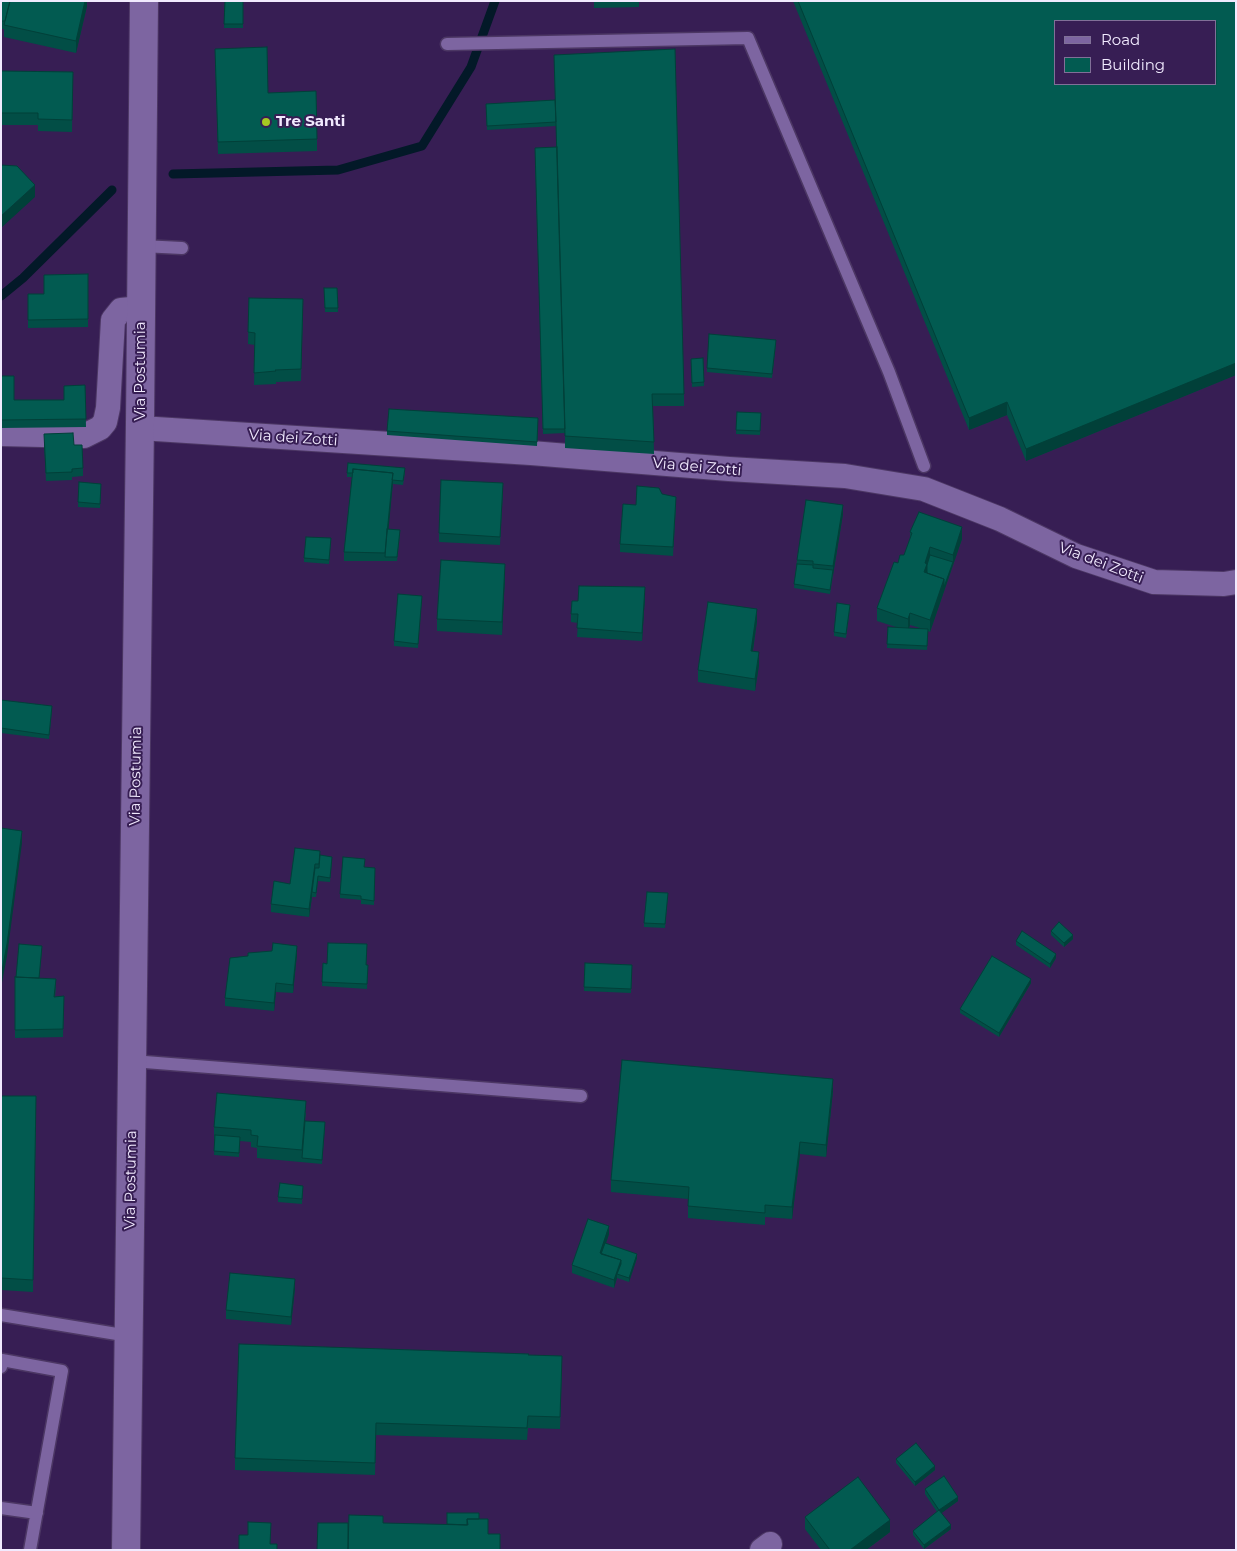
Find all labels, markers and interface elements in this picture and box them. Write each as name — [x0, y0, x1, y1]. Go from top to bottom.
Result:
legend — [1054, 20, 1217, 85]
text: Road — [1101, 30, 1140, 49]
text: Building — [1101, 55, 1165, 74]
place label: Tre Santi — [276, 113, 345, 131]
marker: Tre Santi — [260, 116, 272, 128]
street label: Via Postumia — [132, 321, 150, 421]
street label: Via dei Zotti — [248, 426, 338, 450]
street label: Via dei Zotti — [652, 454, 742, 480]
street label: Via dei Zotti — [1056, 539, 1146, 587]
street label: Via Postumia — [126, 726, 146, 826]
street label: Via Postumia — [121, 1130, 141, 1230]

